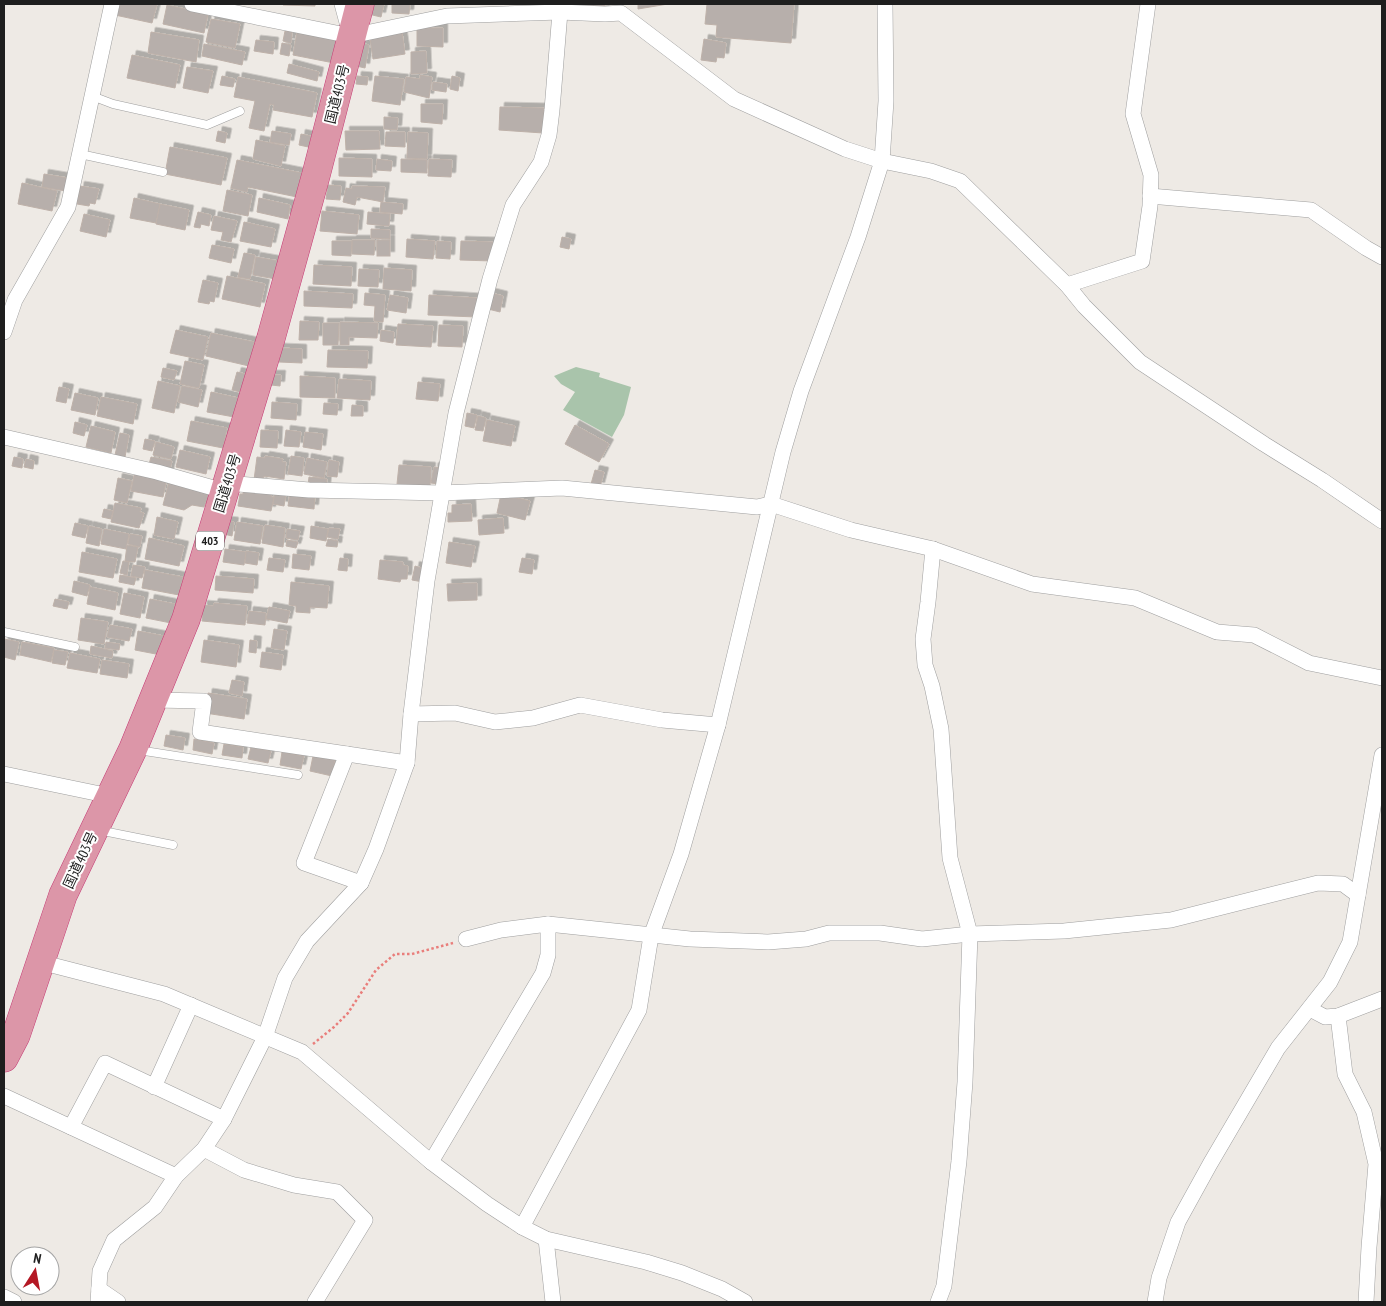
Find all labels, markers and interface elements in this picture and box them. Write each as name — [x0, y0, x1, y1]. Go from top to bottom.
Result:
street label: 国道403号 — [321, 62, 353, 126]
street label: 国道403号 — [209, 451, 245, 515]
road number: 403 — [196, 532, 224, 550]
street label: 国道403号 — [59, 829, 101, 891]
north arrow — [10, 1246, 60, 1296]
text: N — [32, 1249, 43, 1268]

